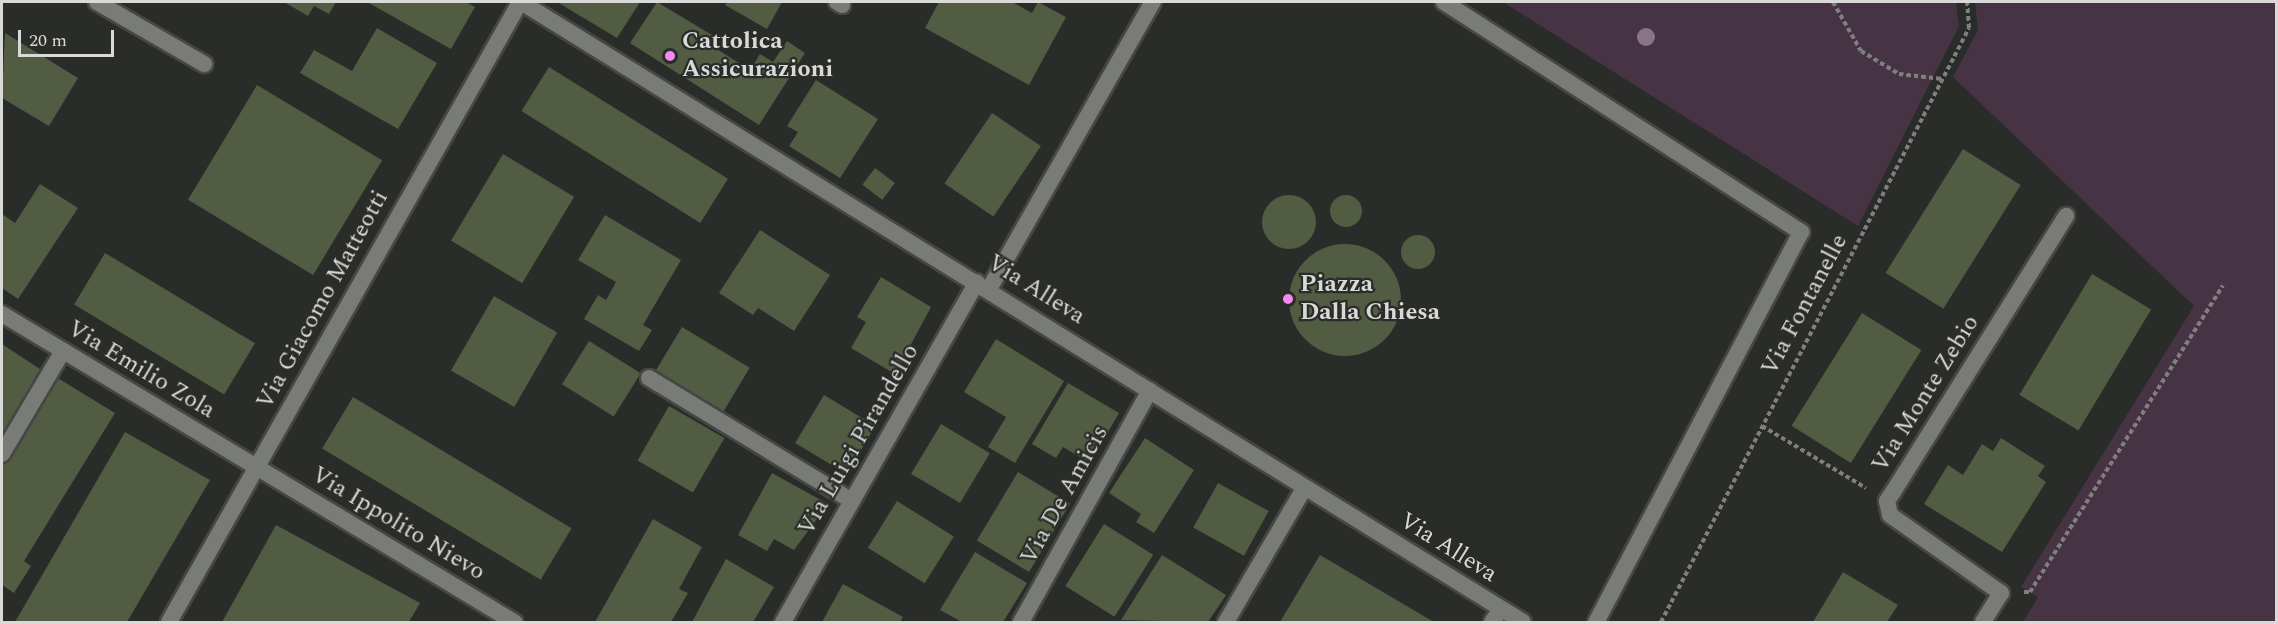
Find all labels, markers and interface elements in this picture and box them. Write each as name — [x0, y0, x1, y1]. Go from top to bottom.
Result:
scale bar — [21, 18, 117, 56]
text: 20 m — [29, 27, 67, 54]
place label: Cattolica Assicurazioni — [682, 28, 833, 84]
marker: Cattolica Assicurazioni — [663, 49, 677, 63]
street label: Via Giacomo Matteotti — [251, 186, 395, 414]
street label: Via Fontanelle — [1756, 230, 1854, 380]
street label: Via Alleva — [982, 249, 1090, 331]
place label: Piazza Dalla Chiesa — [1300, 271, 1440, 327]
marker: Piazza Dalla Chiesa — [1281, 292, 1295, 306]
street label: Via Monte Zebio — [1866, 310, 1986, 478]
street label: Via Emilio Zola — [62, 315, 220, 425]
street label: Via Luigi Pirandello — [792, 339, 926, 541]
street label: Via De Amicis — [1015, 420, 1115, 570]
street label: Via Ippolito Nievo — [306, 461, 490, 587]
street label: Via Alleva — [1394, 507, 1502, 589]

